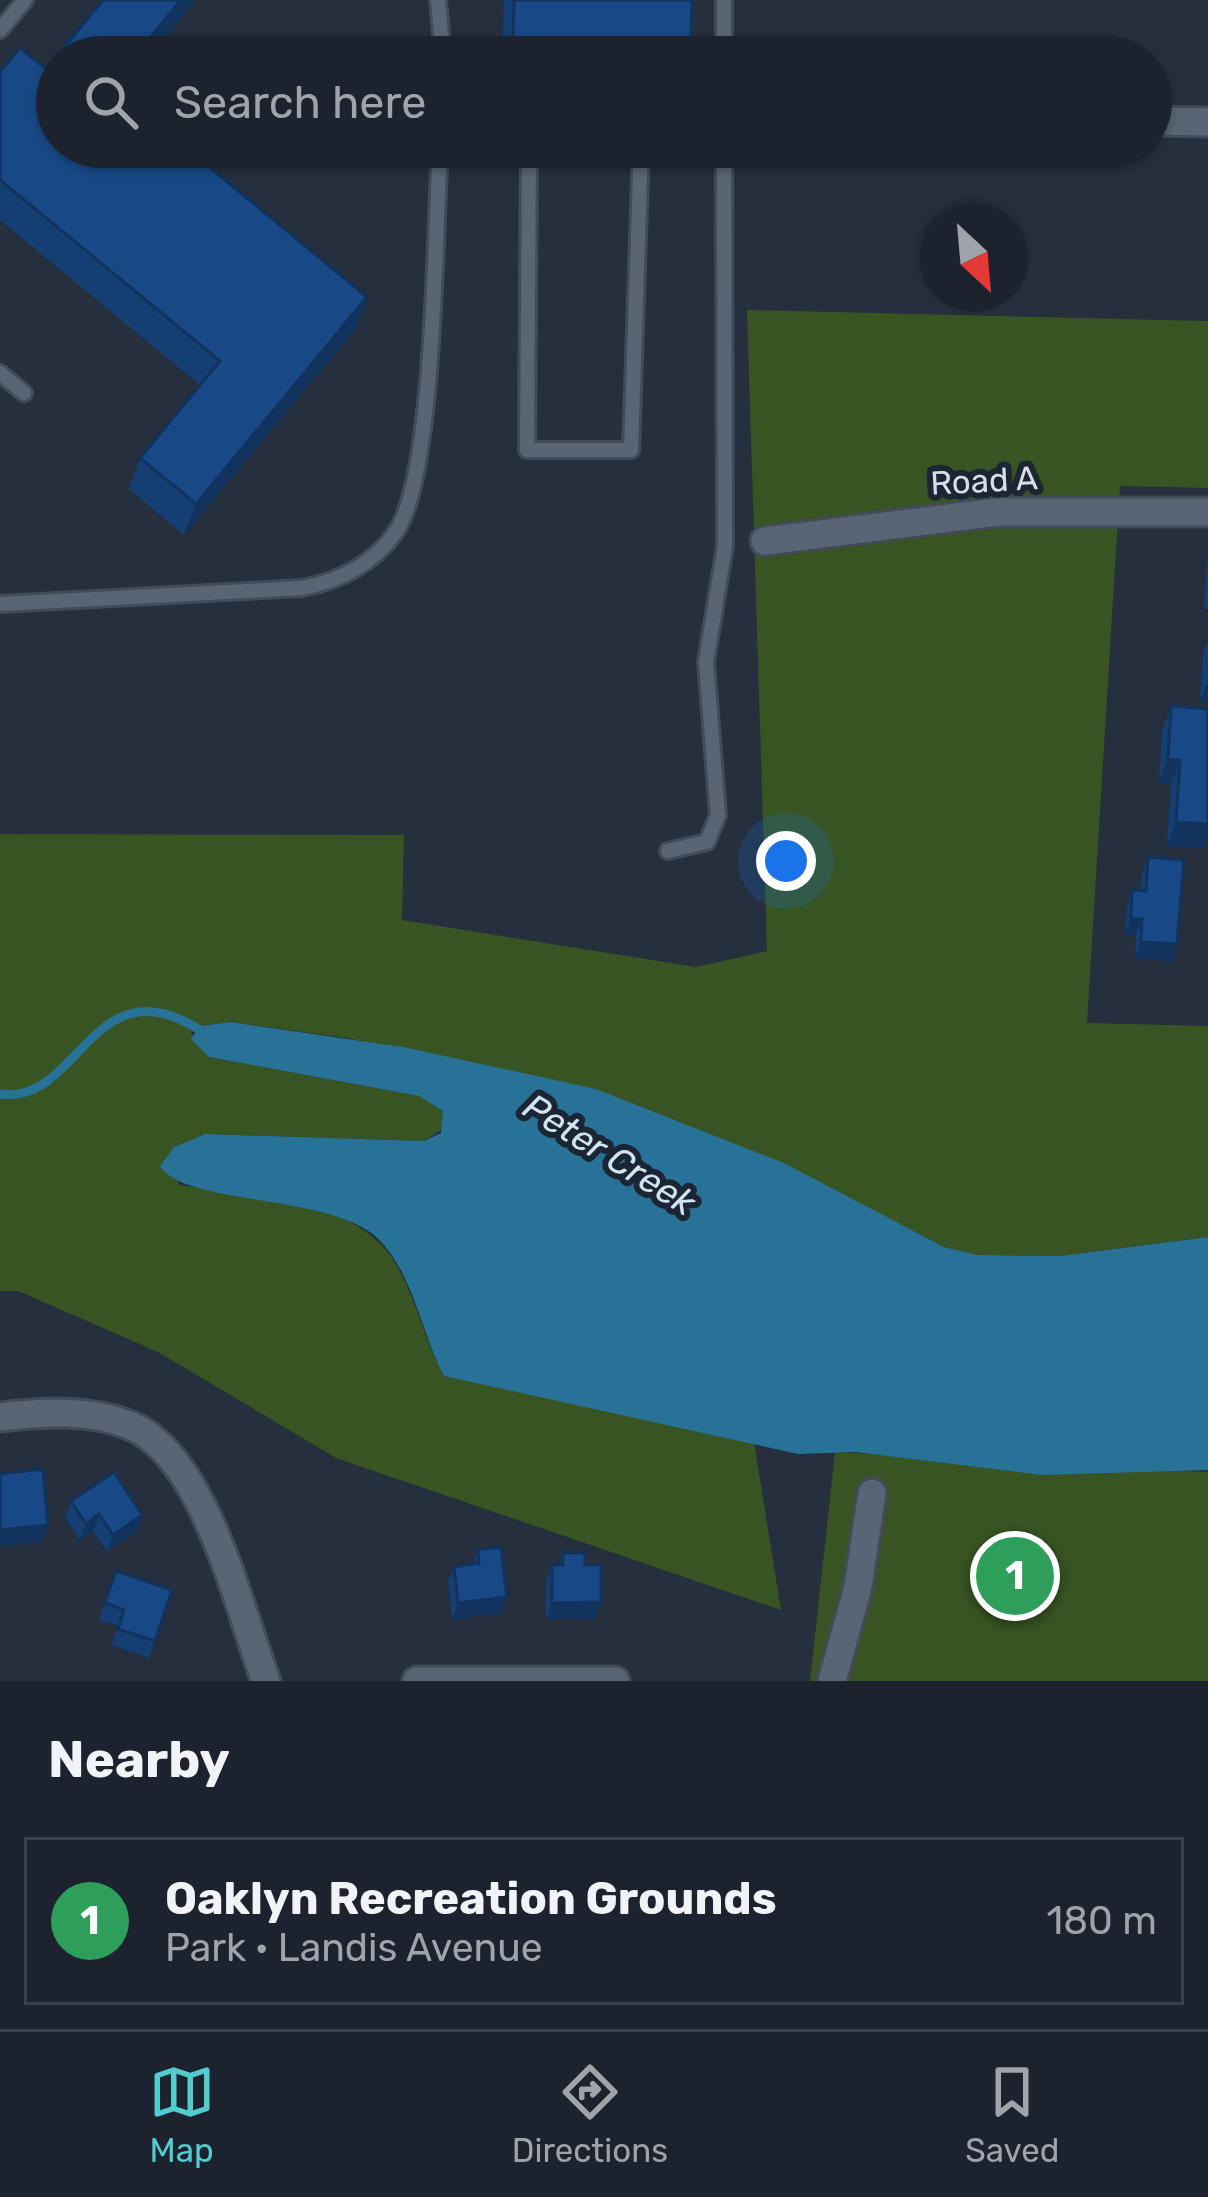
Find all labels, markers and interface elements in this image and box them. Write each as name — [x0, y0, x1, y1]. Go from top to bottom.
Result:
search box — [36, 36, 1172, 168]
icon: search — [78, 69, 144, 135]
text: Search here — [174, 76, 426, 129]
north arrow — [920, 204, 1028, 312]
street label: Road A — [929, 458, 1039, 503]
your location — [756, 831, 816, 891]
water label: Peter Creek — [516, 1084, 704, 1225]
pin: 1 — [976, 1531, 1054, 1621]
text: Nearby — [48, 1729, 230, 1790]
text: Oaklyn Recreation Grounds — [165, 1872, 777, 1925]
text: 1 — [80, 1898, 100, 1944]
text: 180 m — [1047, 1898, 1157, 1944]
text: Park · Landis Avenue — [165, 1925, 543, 1971]
tab: Map — [149, 2059, 215, 2170]
tab: Directions — [512, 2059, 668, 2170]
tab: Saved — [965, 2059, 1059, 2170]

